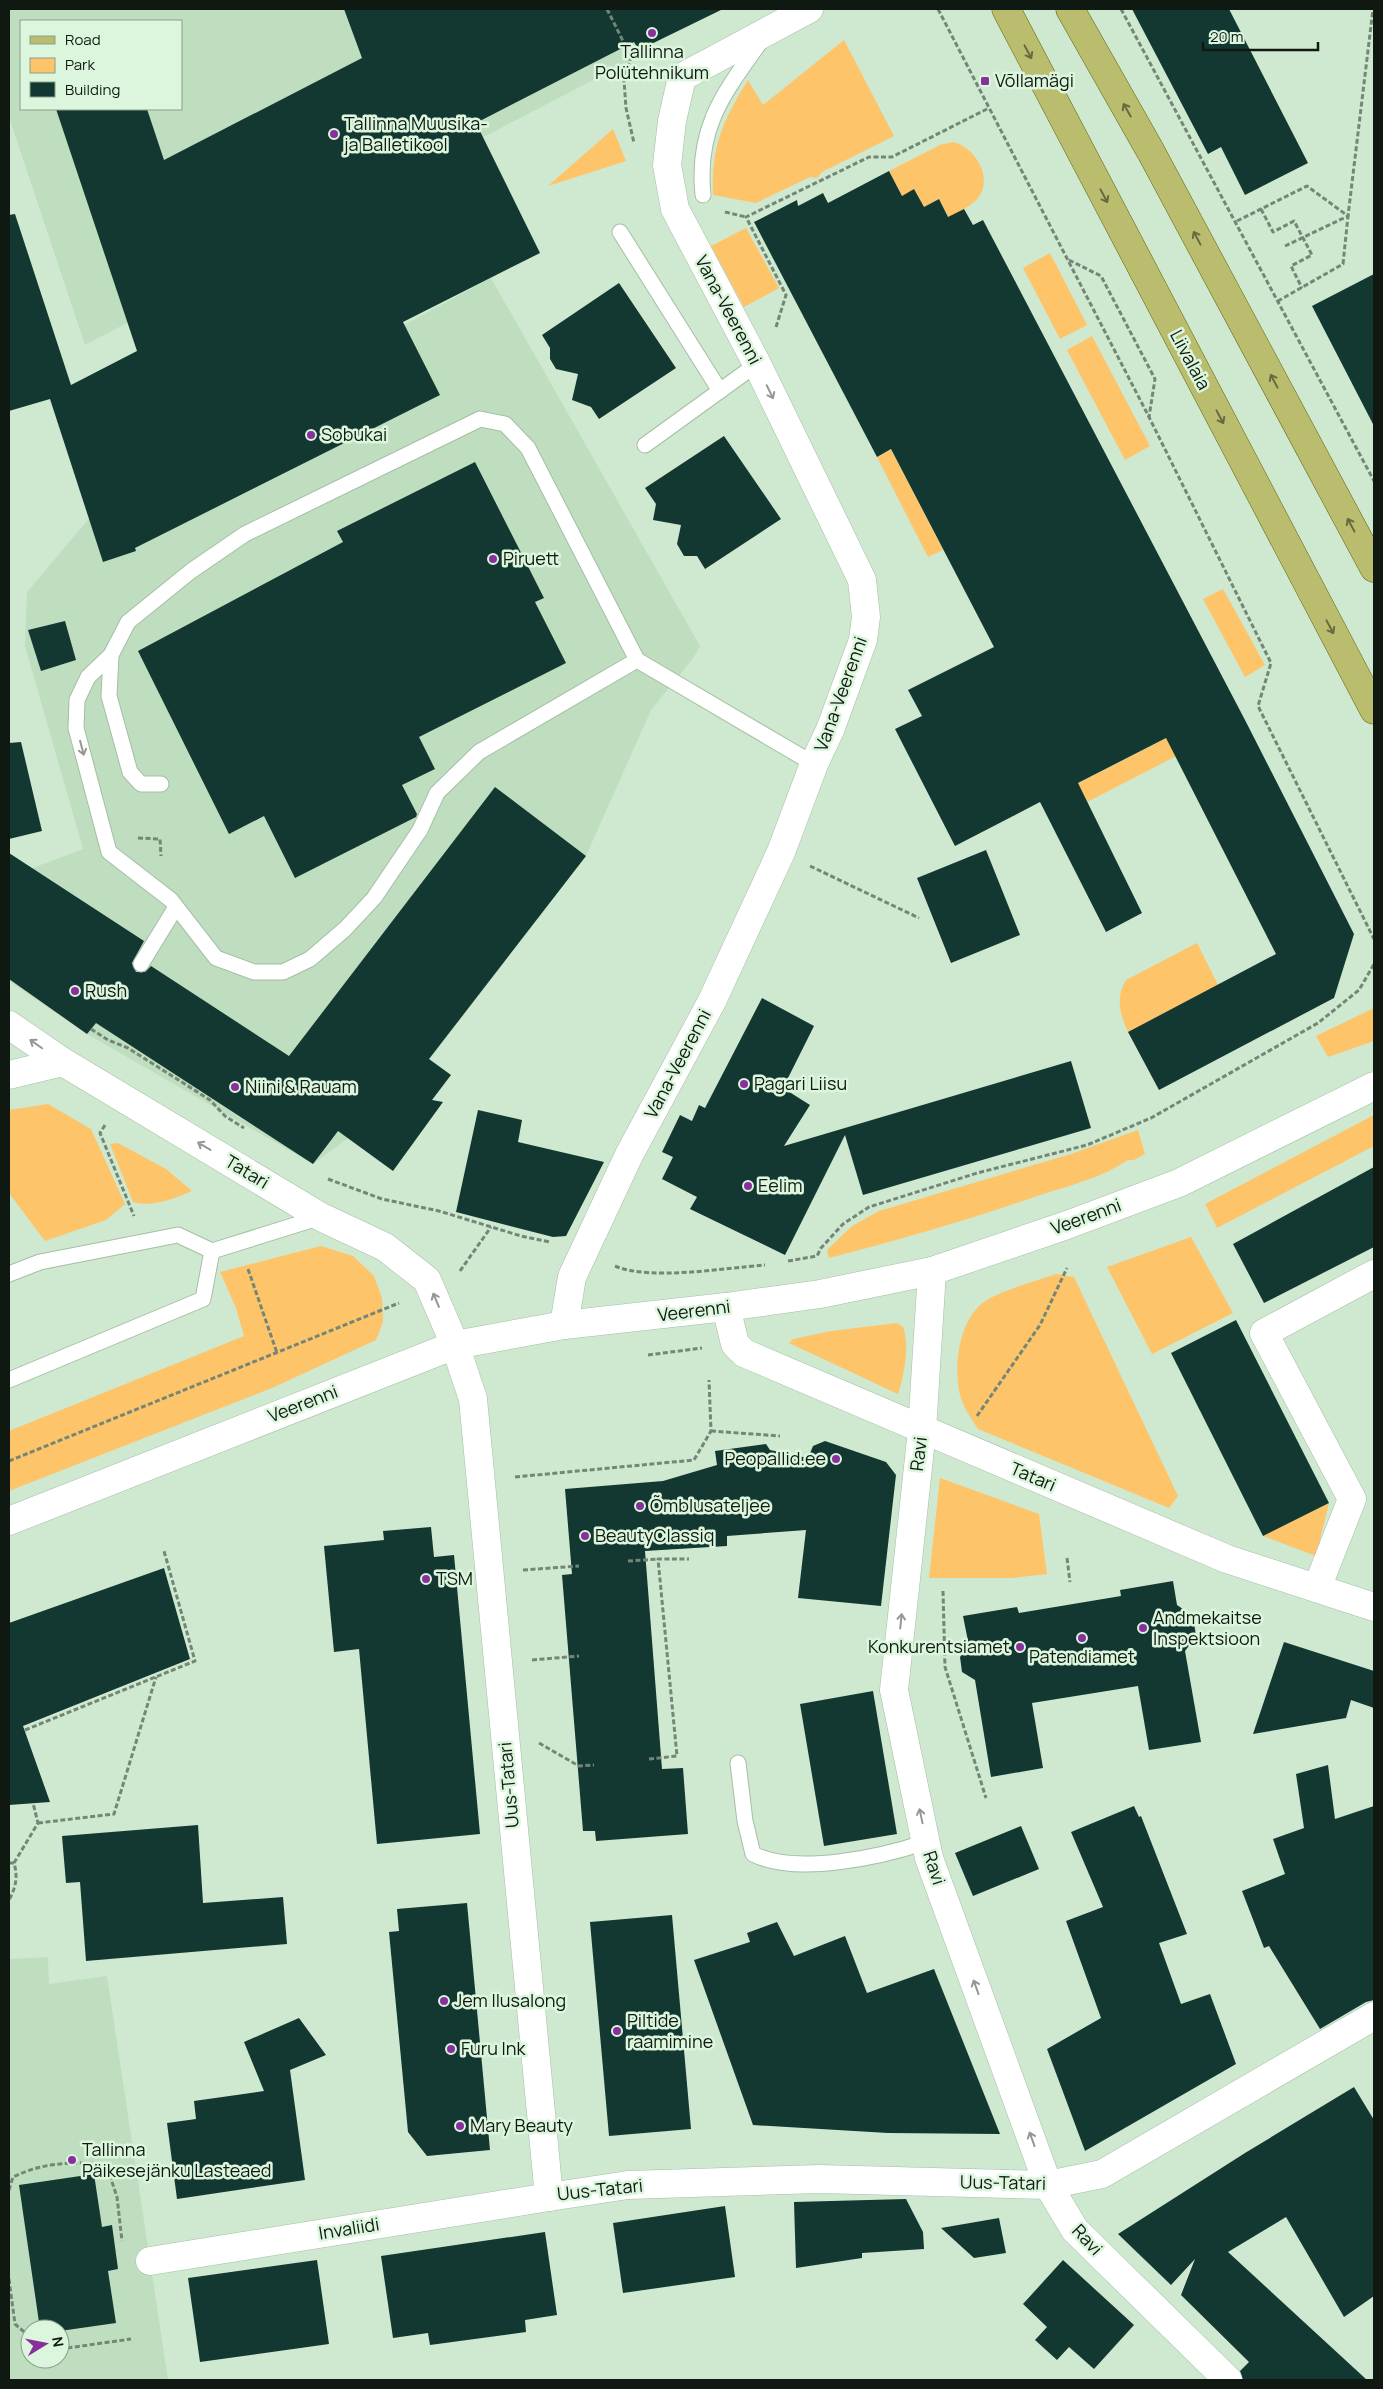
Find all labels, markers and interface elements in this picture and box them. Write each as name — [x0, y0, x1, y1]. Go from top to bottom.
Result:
legend — [20, 20, 182, 110]
scale bar — [1203, 20, 1318, 52]
text: 20 m — [1210, 26, 1243, 47]
marker: Tallinna Polütehnikum — [646, 27, 658, 39]
text: Road — [65, 29, 101, 50]
place label: Tallinna Polütehnikum — [595, 39, 709, 84]
one-way arrow — [1024, 44, 1033, 59]
text: Park — [65, 54, 95, 75]
place label: Võllamägi — [995, 68, 1074, 92]
marker: Võllamägi — [979, 75, 991, 87]
text: Building — [65, 79, 120, 100]
one-way arrow — [1121, 103, 1131, 117]
place label: Tallinna Muusika- ja Balletikool — [343, 111, 488, 156]
marker: Tallinna Muusika- ja Balletikool — [328, 128, 340, 140]
one-way arrow — [1100, 188, 1109, 203]
one-way arrow — [1192, 231, 1202, 246]
street label: Vana-Veerenni — [690, 251, 768, 368]
street label: Liivalaia — [1165, 325, 1217, 394]
one-way arrow — [1269, 374, 1279, 389]
one-way arrow — [766, 384, 775, 399]
one-way arrow — [1216, 409, 1225, 424]
place label: Sobukai — [321, 422, 387, 446]
marker: Sobukai — [305, 429, 317, 441]
one-way arrow — [1346, 517, 1356, 532]
place label: Piruett — [503, 546, 559, 570]
marker: Piruett — [487, 553, 499, 565]
one-way arrow — [1325, 619, 1335, 634]
street label: Vana-Veerenni — [808, 633, 872, 754]
one-way arrow — [77, 740, 87, 756]
place label: Rush — [85, 978, 127, 1002]
marker: Rush — [69, 985, 81, 997]
street label: Vana-Veerenni — [638, 1005, 716, 1122]
one-way arrow — [29, 1039, 43, 1049]
place label: Pagari Liisu — [754, 1071, 847, 1095]
place label: Niini & Rauam — [245, 1074, 357, 1098]
marker: Pagari Liisu — [738, 1078, 750, 1090]
marker: Niini & Rauam — [229, 1081, 241, 1093]
one-way arrow — [198, 1141, 212, 1151]
street label: Tatari — [221, 1149, 274, 1194]
place label: Eelim — [758, 1173, 802, 1197]
marker: Eelim — [742, 1180, 754, 1192]
street label: Veerenni — [1047, 1192, 1124, 1240]
one-way arrow — [430, 1293, 440, 1308]
street label: Veerenni — [656, 1294, 732, 1326]
street label: Veerenni — [264, 1379, 341, 1427]
street label: Ravi — [904, 1435, 932, 1472]
place label: Peopallid.ee — [724, 1446, 826, 1470]
marker: Peopallid.ee — [830, 1453, 842, 1465]
street label: Tatari — [1007, 1456, 1060, 1496]
place label: Õmblusateljee — [650, 1493, 770, 1517]
marker: Õmblusateljee — [634, 1500, 646, 1512]
place label: BeautyClassiq — [595, 1523, 714, 1547]
marker: BeautyClassiq — [579, 1530, 591, 1542]
place label: TSM — [436, 1566, 473, 1590]
marker: TSM — [420, 1573, 432, 1585]
place label: Andmekaitse Inspektsioon — [1153, 1605, 1262, 1650]
one-way arrow — [896, 1614, 906, 1630]
marker: Andmekaitse Inspektsioon — [1137, 1622, 1149, 1634]
marker: Patendiamet — [1076, 1632, 1088, 1644]
place label: Konkurentsiamet — [868, 1634, 1010, 1658]
marker: Konkurentsiamet — [1014, 1641, 1026, 1653]
place label: Patendiamet — [1029, 1644, 1135, 1668]
street label: Uus-Tatari — [492, 1741, 524, 1829]
one-way arrow — [915, 1808, 925, 1824]
street label: Ravi — [918, 1848, 952, 1888]
one-way arrow — [971, 1979, 980, 1995]
place label: Jem Ilusalong — [454, 1988, 566, 2012]
marker: Jem Ilusalong — [438, 1995, 450, 2007]
place label: Piltide raamimine — [627, 2008, 713, 2053]
marker: Piltide raamimine — [611, 2025, 623, 2037]
place label: Furu Ink — [461, 2036, 526, 2060]
marker: Furu Ink — [445, 2043, 457, 2055]
place label: Mary Beauty — [470, 2113, 574, 2137]
marker: Mary Beauty — [454, 2120, 466, 2132]
one-way arrow — [1027, 2132, 1036, 2148]
place label: Tallinna Päikesejänku Lasteaed — [82, 2137, 271, 2182]
marker: Tallinna Päikesejänku Lasteaed — [66, 2154, 78, 2166]
street label: Uus-Tatari — [960, 2169, 1046, 2195]
street label: Uus-Tatari — [556, 2173, 644, 2205]
street label: Invaliidi — [317, 2211, 381, 2245]
street label: Ravi — [1067, 2219, 1108, 2260]
north arrow — [20, 2319, 70, 2369]
text: N — [48, 2335, 69, 2348]

